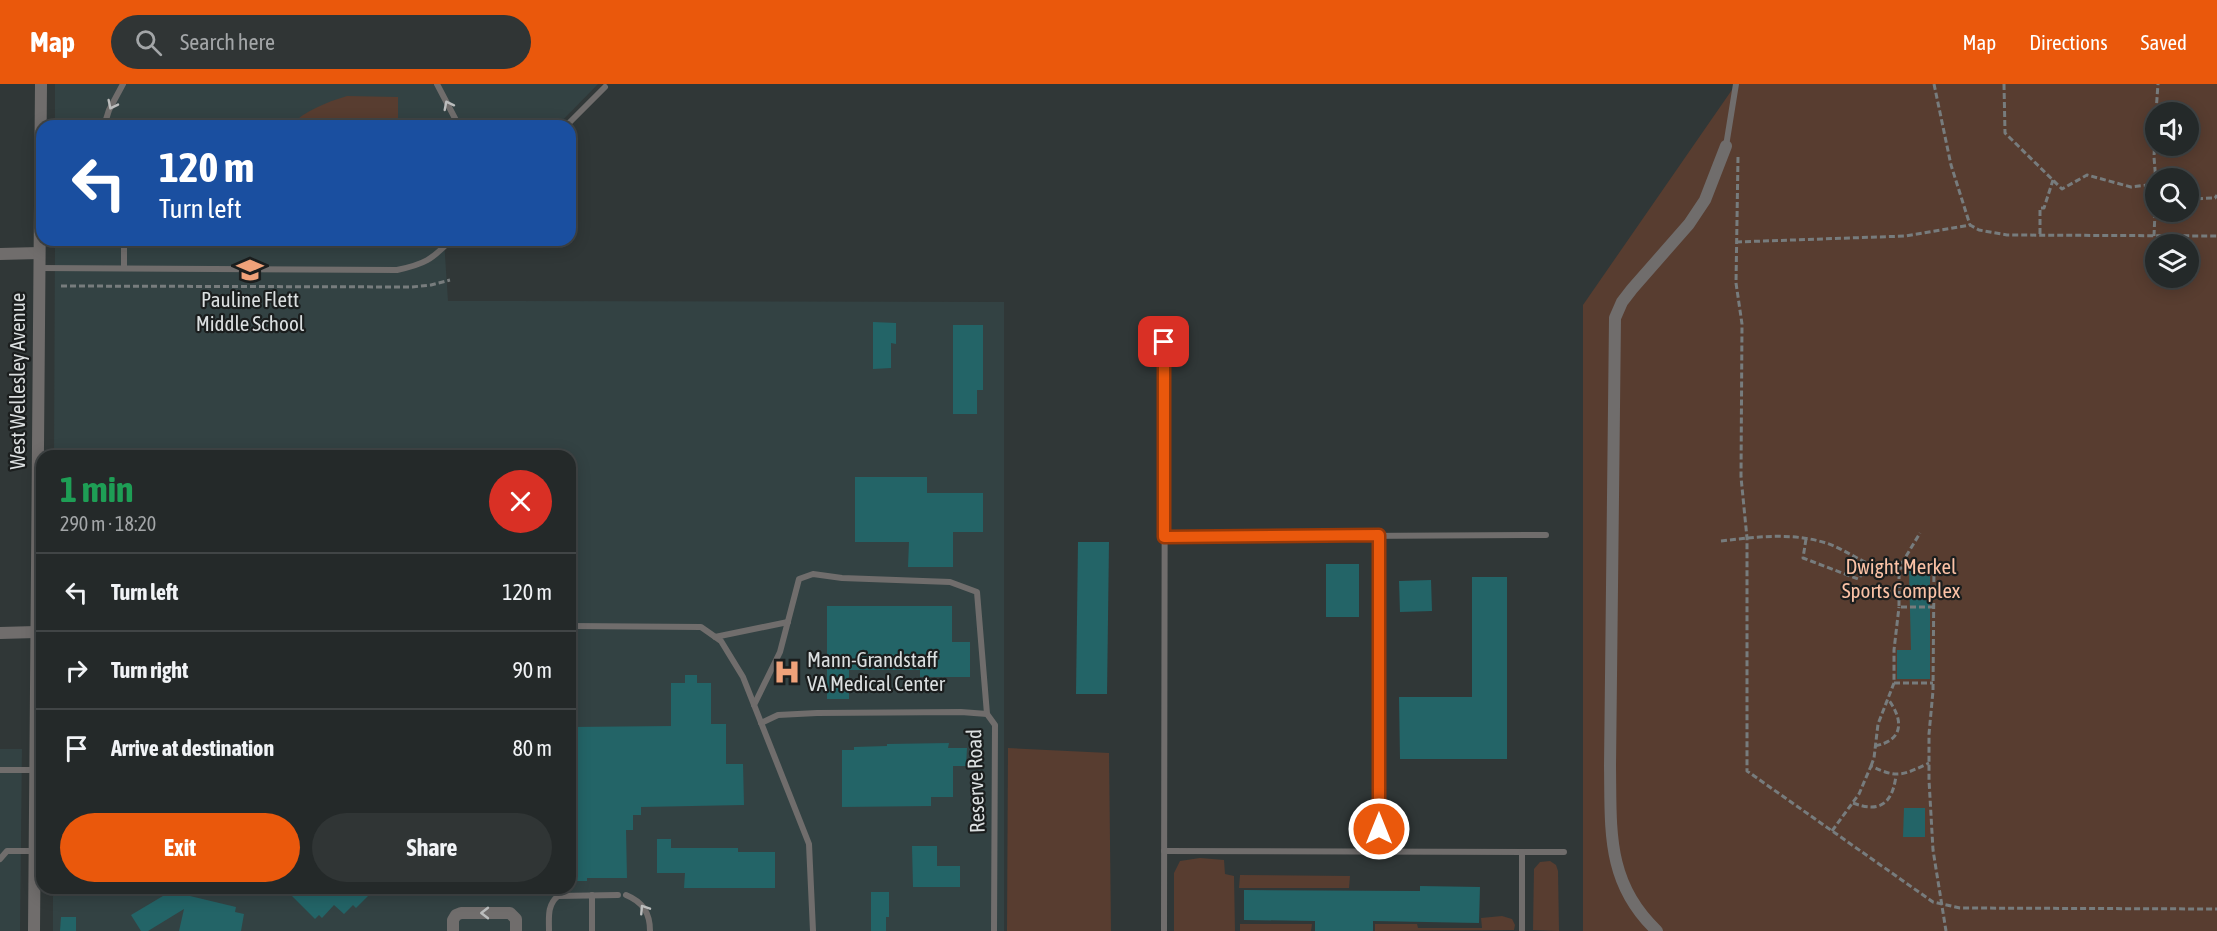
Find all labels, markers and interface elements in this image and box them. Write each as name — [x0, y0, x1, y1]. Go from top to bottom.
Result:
search box — [111, 15, 531, 69]
text: Map — [30, 26, 75, 58]
icon: search — [132, 26, 165, 59]
text: Search here — [180, 29, 275, 55]
text: Map — [1962, 30, 1996, 54]
text: Directions — [2029, 30, 2108, 54]
text: Saved — [2141, 30, 2187, 54]
one-way arrow — [108, 98, 120, 109]
one-way arrow — [444, 101, 455, 111]
map controls — [2145, 102, 2199, 288]
button: sound — [2145, 102, 2199, 156]
text: 120 m — [159, 143, 254, 191]
icon: left — [60, 144, 138, 222]
button: search — [2145, 168, 2199, 222]
text: Turn left — [159, 193, 242, 224]
button: layers — [2145, 234, 2199, 288]
school or university icon: Pauline Flett Middle School — [235, 255, 265, 285]
place label: Pauline Flett Middle School — [196, 287, 305, 335]
street label: West Wellesley Avenue — [5, 293, 29, 469]
pin — [1138, 316, 1189, 367]
icon: arrive — [1147, 325, 1180, 358]
text: 1 min — [60, 468, 134, 510]
button: close — [489, 470, 552, 533]
text: 290 m · 18:20 — [60, 512, 156, 535]
park label: Dwight Merkel Sports Complex — [1842, 554, 1961, 602]
icon: left — [60, 576, 93, 609]
text: Turn left — [111, 579, 178, 605]
text: 120 m — [502, 579, 552, 605]
place label: Mann-Grandstaff VA Medical Center — [807, 647, 946, 695]
icon: right — [60, 654, 93, 687]
text: Turn right — [111, 657, 188, 683]
text: 90 m — [512, 657, 552, 683]
hospital icon: Mann-Grandstaff VA Medical Center — [772, 657, 802, 687]
street label: Reserve Road — [961, 729, 989, 833]
icon: arrive — [60, 732, 93, 765]
text: Arrive at destination — [111, 735, 274, 761]
text: 80 m — [512, 735, 552, 761]
position arrow — [1347, 797, 1411, 861]
button: Exit — [60, 813, 300, 882]
button: Share — [312, 813, 552, 882]
one-way arrow — [640, 905, 651, 916]
one-way arrow — [480, 907, 489, 919]

